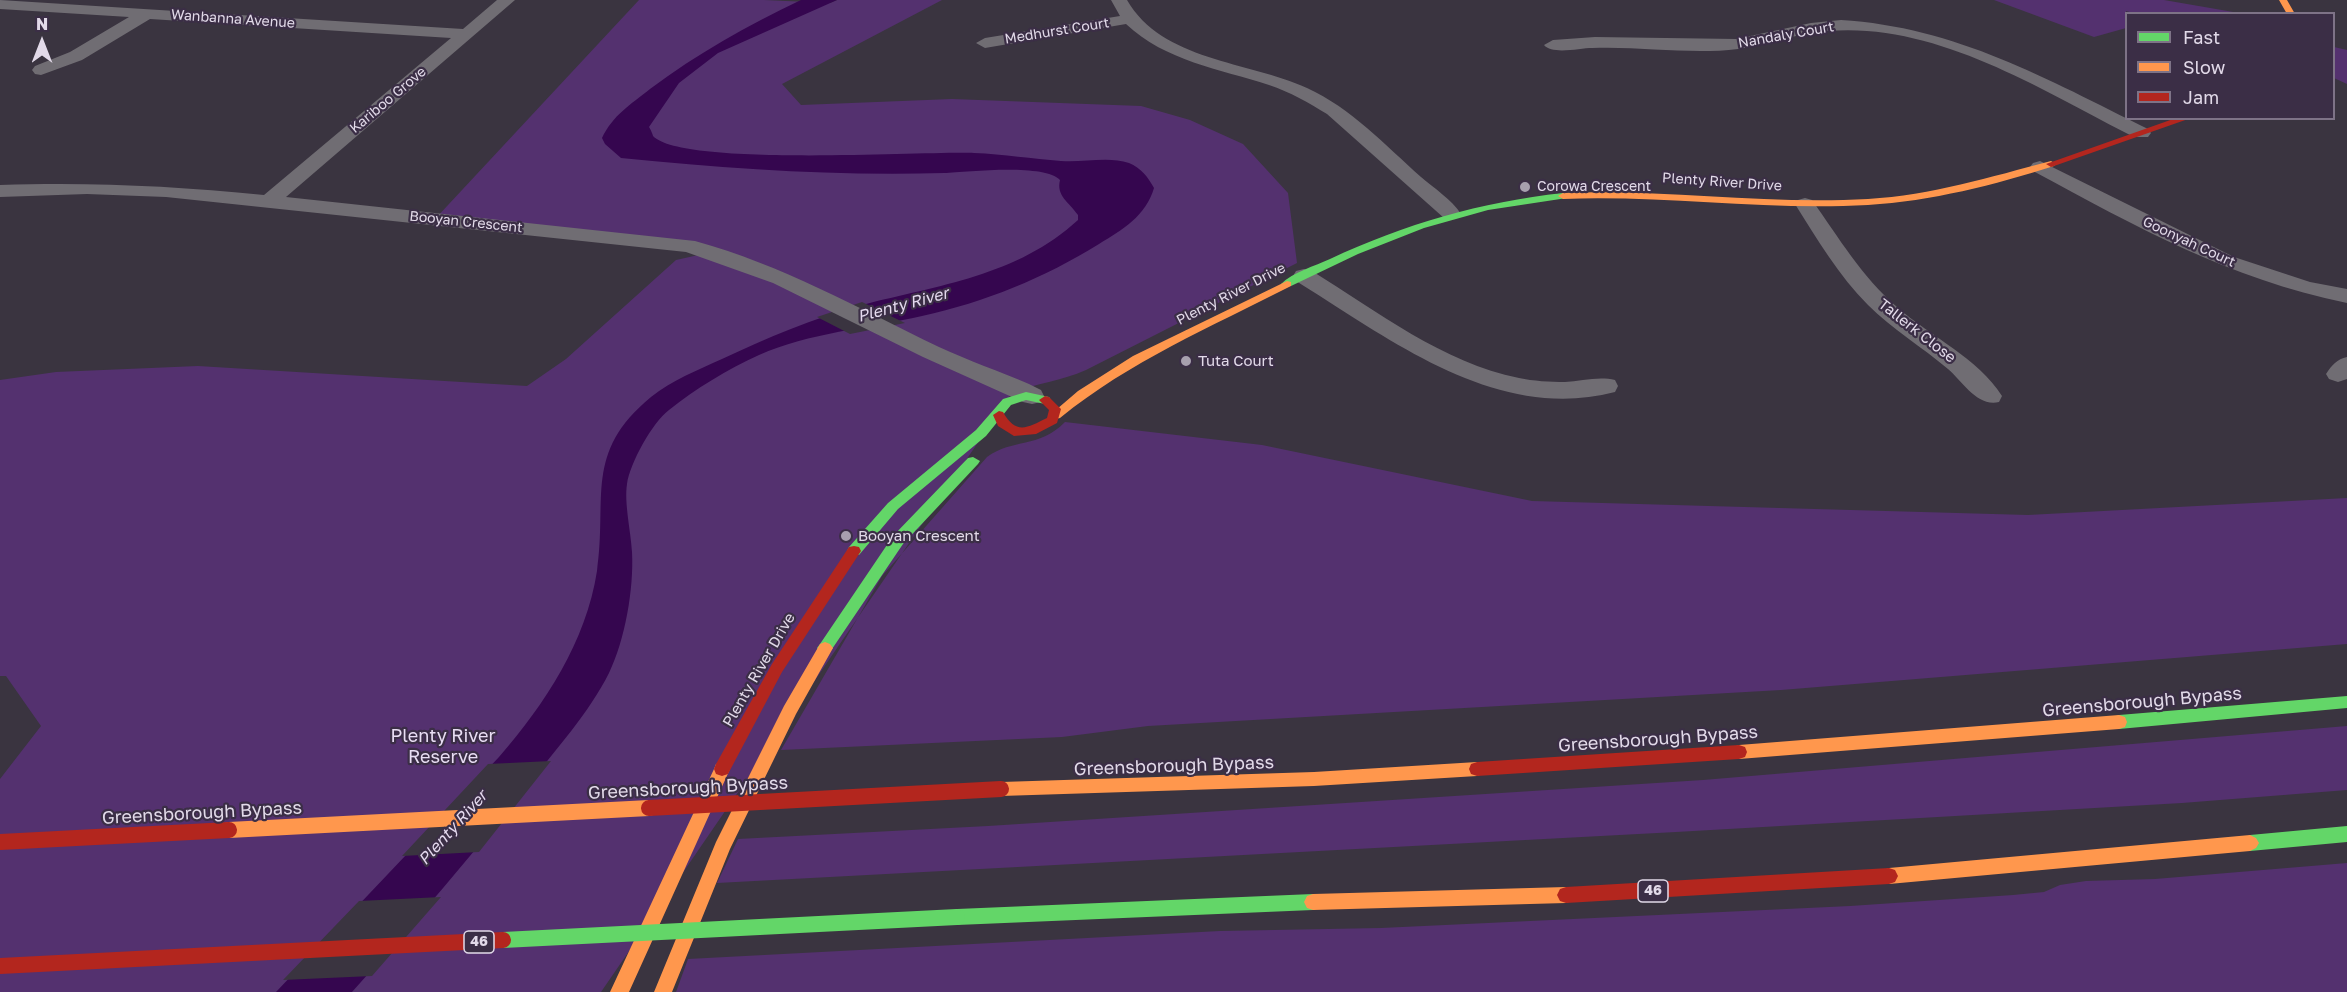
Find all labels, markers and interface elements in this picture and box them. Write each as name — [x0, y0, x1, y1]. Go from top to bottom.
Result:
street label: Wanbanna Avenue — [171, 6, 295, 32]
north arrow — [12, 12, 72, 72]
legend — [2125, 12, 2335, 120]
text: N — [36, 14, 48, 34]
street label: Medhurst Court — [1004, 14, 1110, 48]
street label: Nandaly Court — [1737, 18, 1835, 52]
text: Fast — [2183, 26, 2220, 48]
text: Slow — [2183, 56, 2225, 78]
street label: Kariboo Grove — [346, 63, 430, 137]
text: Jam — [2183, 86, 2219, 108]
street label: Plenty River Drive — [1662, 169, 1782, 195]
place label: Corowa Crescent — [1537, 179, 1651, 195]
marker: Corowa Crescent — [1518, 180, 1532, 194]
street label: Booyan Crescent — [409, 208, 523, 236]
street label: Goonyah Court — [2140, 213, 2238, 271]
street label: Plenty River Drive — [1174, 259, 1288, 329]
water label: Plenty River — [855, 284, 951, 326]
street label: Tallerk Close — [1875, 295, 1959, 367]
place label: Tuta Court — [1198, 352, 1274, 370]
marker: Tuta Court — [1179, 354, 1193, 368]
place label: Booyan Crescent — [858, 527, 980, 545]
marker: Booyan Crescent — [839, 529, 853, 543]
street label: Plenty River Drive — [719, 610, 799, 730]
street label: Greensborough Bypass — [2041, 683, 2243, 721]
street label: Greensborough Bypass — [1557, 721, 1759, 757]
park label: Plenty River Reserve — [390, 725, 496, 768]
street label: Greensborough Bypass — [1074, 752, 1274, 780]
street label: Greensborough Bypass — [587, 772, 789, 804]
water label: Plenty River — [415, 787, 491, 869]
street label: Greensborough Bypass — [101, 797, 303, 829]
road number: 46 — [1638, 880, 1668, 902]
road number: 46 — [464, 931, 494, 953]

